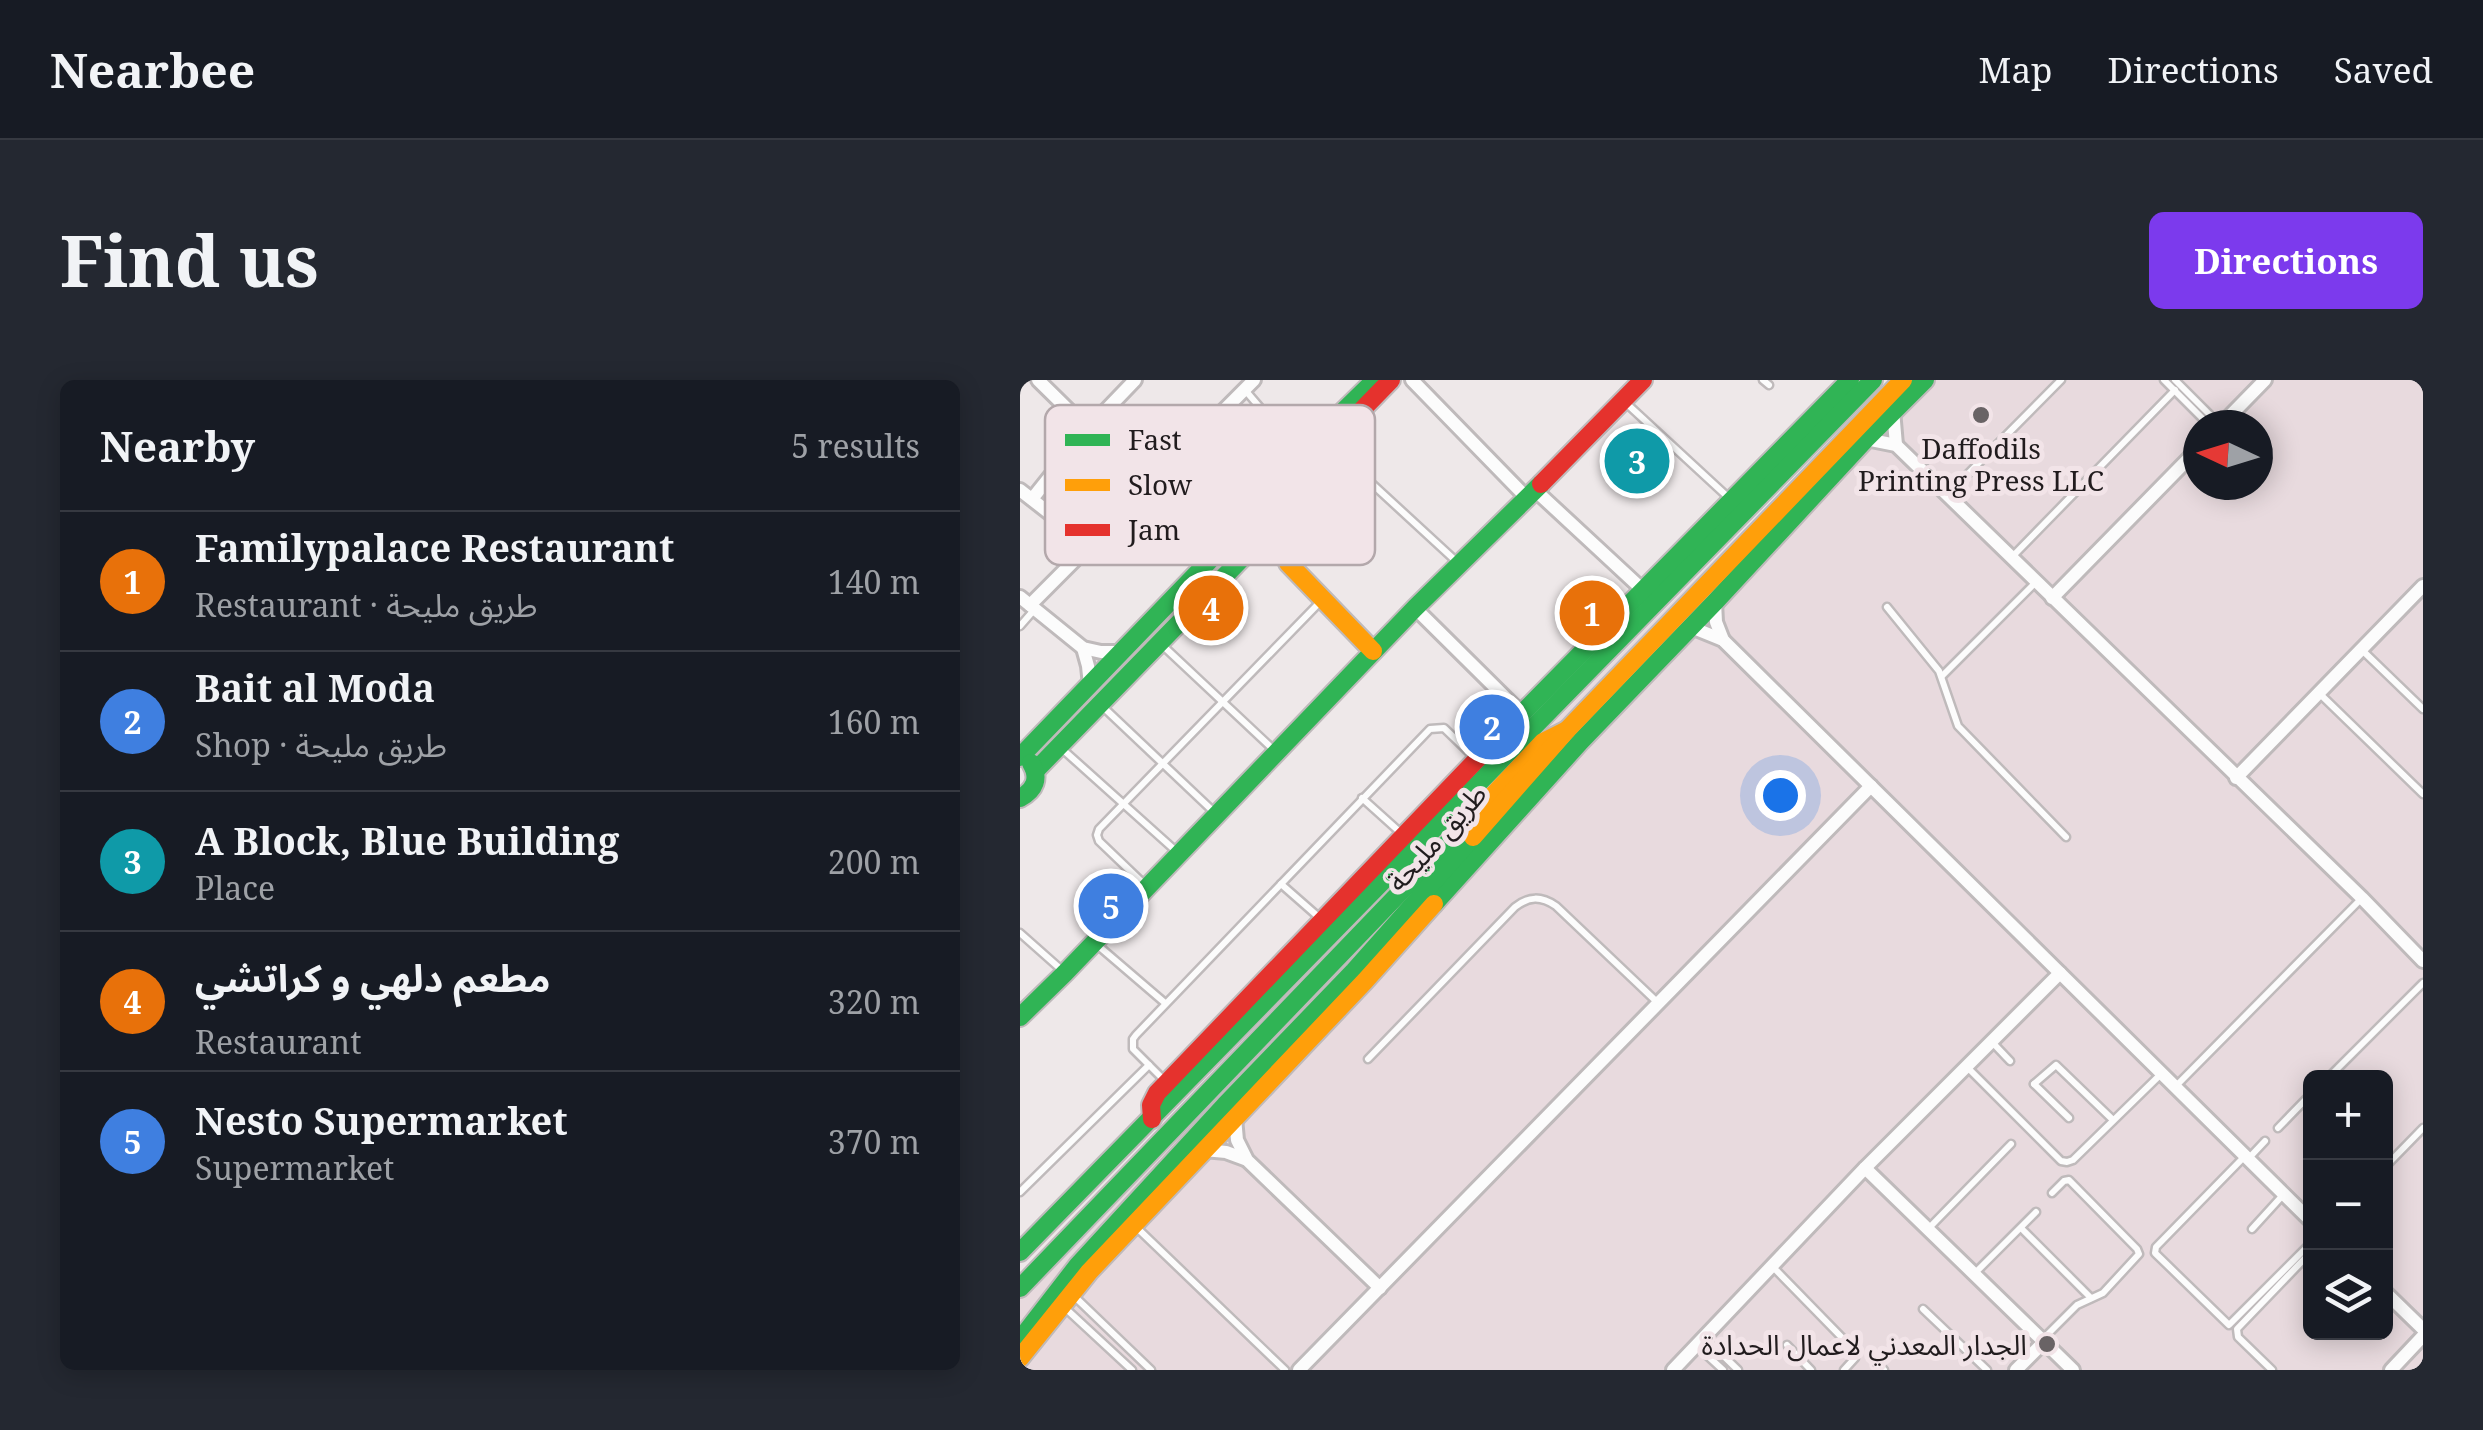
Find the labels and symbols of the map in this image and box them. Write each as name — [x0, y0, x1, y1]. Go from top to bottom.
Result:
marker: Daffodils Printing Press LLC — [1970, 404, 1992, 426]
legend — [1045, 405, 1375, 565]
north arrow — [2183, 410, 2273, 500]
text: Fast — [1128, 420, 1182, 458]
pin: 3 — [1604, 424, 1670, 498]
place label: Daffodils Printing Press LLC — [1858, 429, 2104, 499]
text: Slow — [1128, 465, 1193, 503]
text: Jam — [1127, 510, 1180, 548]
pin: 4 — [1178, 570, 1244, 646]
pin: 1 — [1560, 576, 1624, 650]
pin: 2 — [1460, 690, 1524, 764]
your location — [1755, 770, 1806, 821]
street label: طريق مليحة — [1378, 775, 1494, 899]
pin: 5 — [1078, 868, 1144, 944]
place label: الجدار المعدني لاعمال الحدادة — [1702, 1325, 2027, 1366]
marker: الجدار المعدني لاعمال الحدادة — [2036, 1333, 2058, 1355]

